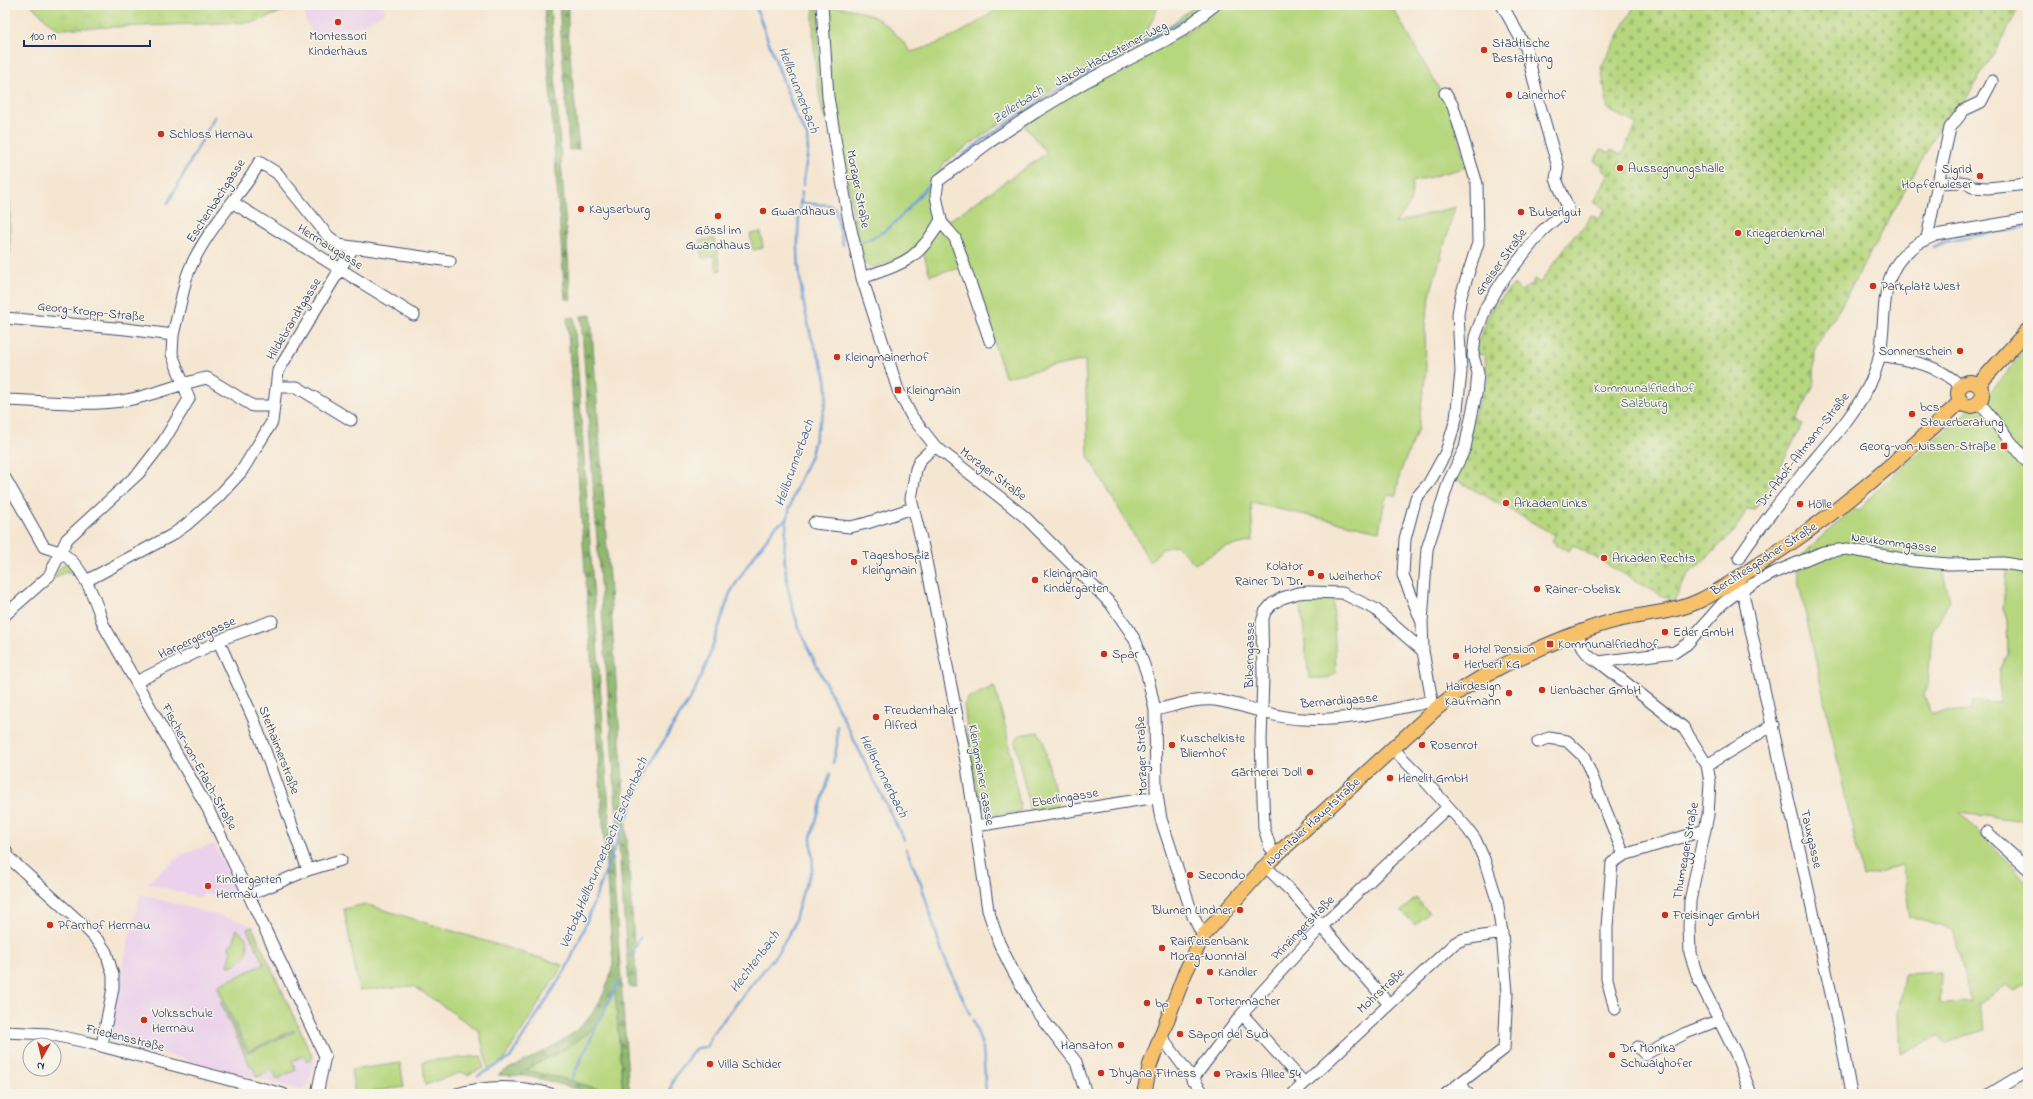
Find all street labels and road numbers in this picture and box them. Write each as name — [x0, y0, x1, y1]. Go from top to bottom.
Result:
street label: Jakob-Hacksteiner-Weg — [1051, 16, 1171, 93]
street label: Morzger Straße — [840, 148, 875, 230]
street label: Eschenbachgasse — [182, 155, 251, 247]
street label: Herrnaugasse — [293, 219, 367, 276]
street label: Gneiser Straße — [1470, 224, 1532, 299]
street label: Hildebrandtgasse — [262, 274, 327, 364]
street label: Georg-Kropp-Straße — [36, 297, 146, 328]
street label: Dr.-Adolf-Altmann-Straße — [1751, 388, 1854, 512]
street label: Morzger Straße — [955, 442, 1031, 506]
street label: Berchtesgadner Straße — [1706, 517, 1822, 602]
street label: Neukommgasse — [1850, 528, 1938, 559]
street label: Harpergergasse — [155, 612, 239, 665]
street label: Biberngasse — [1240, 622, 1261, 689]
street label: Bernardigasse — [1299, 688, 1379, 715]
street label: Fischer-von-Erlach-Straße — [156, 700, 242, 834]
street label: Stethaimerstraße — [253, 703, 305, 797]
street label: Morzger Straße — [1131, 716, 1154, 796]
street label: Kleingmainer Gasse — [962, 723, 999, 827]
street label: Nonntaler Hauptstraße — [1262, 773, 1365, 871]
street label: Eberlingasse — [1030, 783, 1100, 814]
street label: Thumegger Straße — [1668, 801, 1705, 901]
street label: Tauxgasse — [1794, 808, 1827, 871]
street label: Prinzingerstraße — [1267, 891, 1340, 966]
street label: Mohrstraße — [1353, 964, 1409, 1018]
street label: Friedensstraße — [83, 1019, 166, 1057]

